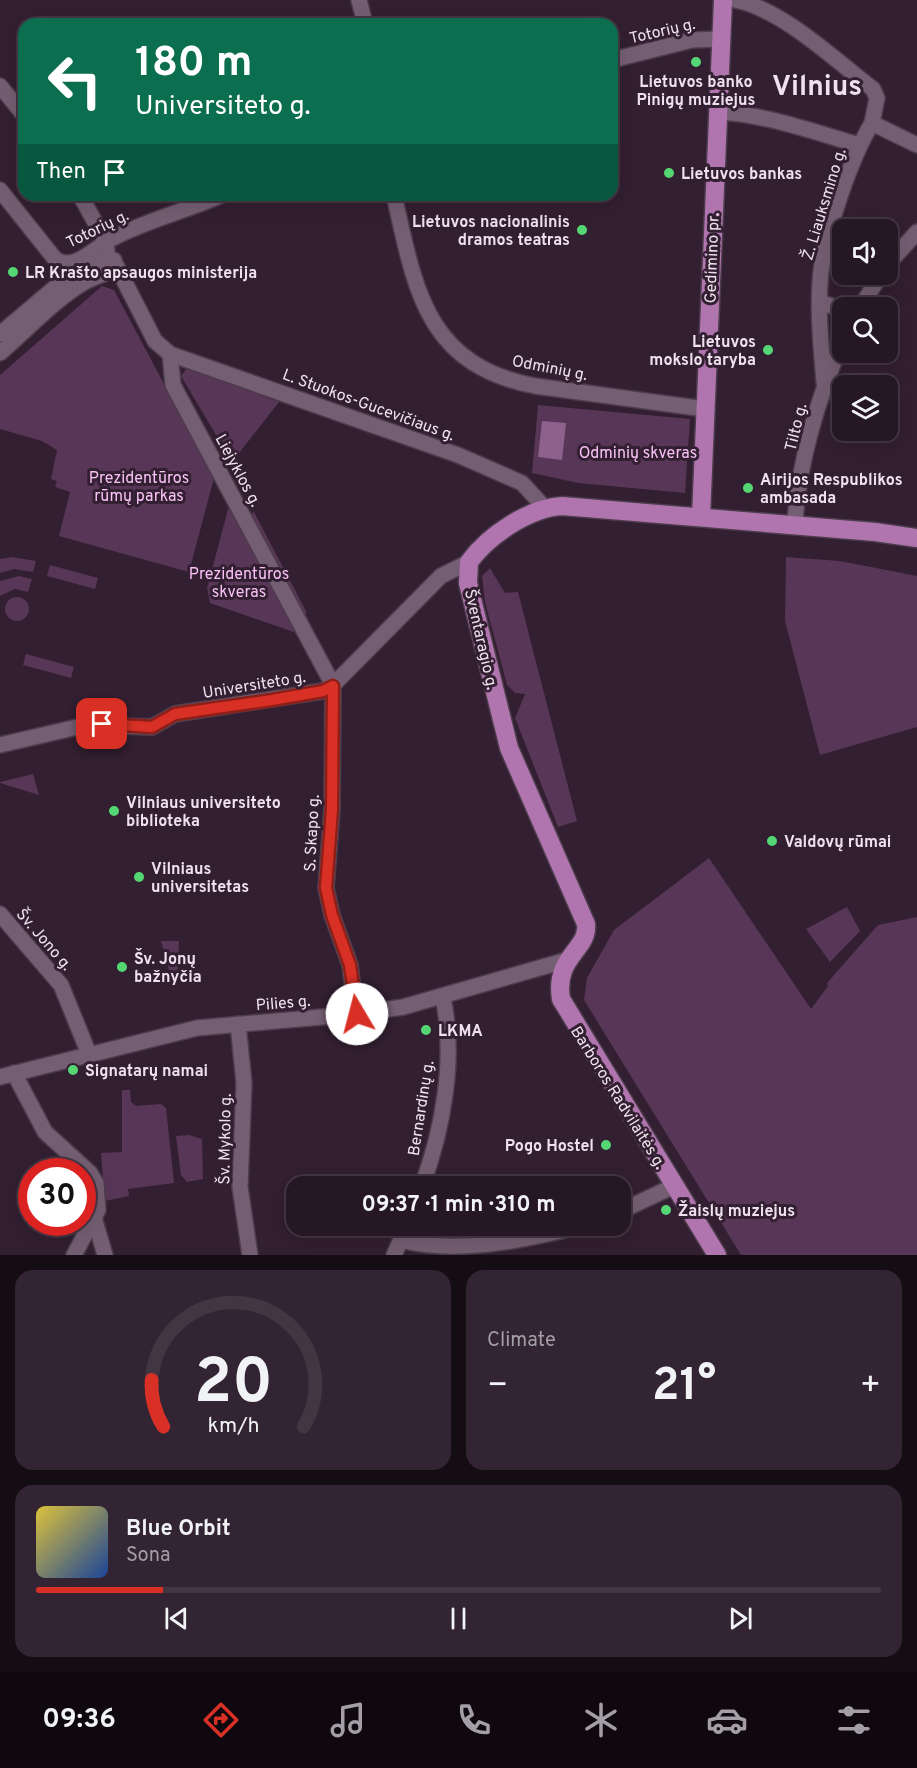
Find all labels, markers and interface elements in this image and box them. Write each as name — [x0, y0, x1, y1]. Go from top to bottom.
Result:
street label: Totorių g. — [628, 15, 697, 49]
text: 180 m — [135, 38, 252, 91]
icon: left — [36, 42, 114, 120]
marker: Lietuvos banko Pinigų muziejus — [689, 55, 703, 69]
district label: Vilnius — [772, 70, 862, 106]
place label: Lietuvos banko Pinigų muziejus — [637, 73, 756, 111]
text: Universiteto g. — [135, 90, 311, 124]
street label: Ž. Liauksmino g. — [796, 146, 851, 263]
icon: arrive — [98, 156, 131, 189]
text: Then — [36, 159, 86, 186]
place label: Lietuvos bankas — [681, 165, 802, 185]
marker: Lietuvos bankas — [662, 166, 676, 180]
street label: Totorių g. — [63, 206, 132, 253]
street label: Gedimino pr. — [701, 212, 725, 304]
place label: Lietuvos nacionalinis dramos teatras — [412, 213, 570, 251]
map controls — [832, 219, 898, 441]
button: sound — [832, 219, 898, 285]
marker: Lietuvos nacionalinis dramos teatras — [575, 223, 589, 237]
place label: LR Krašto apsaugos ministerija — [25, 264, 257, 284]
marker: LR Krašto apsaugos ministerija — [6, 265, 20, 279]
button: search — [832, 297, 898, 363]
place label: Lietuvos mokslo taryba — [649, 333, 756, 371]
marker: Lietuvos mokslo taryba — [761, 343, 775, 357]
street label: Odminių g. — [510, 352, 589, 386]
street label: L. Stuokos-Gucevičiaus g. — [279, 365, 457, 446]
button: layers — [832, 375, 898, 441]
street label: Tilto g. — [781, 401, 813, 454]
street label: Liejyklos g. — [210, 431, 265, 511]
park label: Odminių skveras — [579, 444, 697, 464]
park label: Prezidentūros rūmų parkas — [89, 469, 189, 507]
place label: Airijos Respublikos ambasada — [760, 471, 903, 509]
marker: Airijos Respublikos ambasada — [741, 481, 755, 495]
park label: Prezidentūros skveras — [189, 565, 289, 603]
street label: Šventaragio g. — [459, 587, 503, 692]
street label: Universiteto g. — [201, 668, 307, 704]
pin — [76, 698, 127, 749]
icon: arrive — [85, 707, 118, 740]
place label: Vilniaus universiteto biblioteka — [126, 794, 281, 832]
street label: S. Skapo g. — [301, 794, 325, 872]
marker: Vilniaus universiteto biblioteka — [107, 804, 121, 818]
place label: Valdovų rūmai — [784, 833, 891, 853]
marker: Valdovų rūmai — [765, 834, 779, 848]
place label: Vilniaus universitetas — [151, 860, 249, 898]
marker: Vilniaus universitetas — [132, 870, 146, 884]
street label: Šv. Jono g. — [11, 904, 77, 975]
place label: Šv. Jonų bažnyčia — [134, 948, 202, 988]
marker: Šv. Jonų bažnyčia — [115, 960, 129, 974]
position arrow — [325, 982, 389, 1046]
street label: Pilies g. — [255, 992, 311, 1016]
place label: LKMA — [438, 1022, 483, 1042]
marker: LKMA — [419, 1023, 433, 1037]
street label: Barboros Radvilaitės g. — [565, 1023, 669, 1173]
street label: Bernardinų g. — [405, 1059, 439, 1158]
place label: Signatarų namai — [85, 1062, 208, 1082]
marker: Signatarų namai — [66, 1063, 80, 1077]
street label: Šv. Mykolo g. — [213, 1093, 237, 1185]
place label: Pogo Hostel — [505, 1137, 594, 1157]
marker: Pogo Hostel — [599, 1138, 613, 1152]
speed limit sign: 30 — [18, 1158, 96, 1236]
text: 09:37 · 1 min · 310 m — [361, 1192, 556, 1219]
place label: Žaislų muziejus — [678, 1200, 795, 1222]
marker: Žaislų muziejus — [659, 1203, 673, 1217]
text: Climate — [487, 1328, 556, 1354]
text: 20 — [193, 1346, 273, 1425]
text: 21° — [652, 1359, 716, 1416]
text: − — [487, 1366, 508, 1408]
text: + — [860, 1366, 881, 1408]
text: km/h — [207, 1413, 259, 1440]
text: Blue Orbit — [126, 1516, 231, 1543]
text: Sona — [126, 1543, 171, 1569]
icon: previous — [160, 1602, 193, 1635]
icon: pause — [442, 1602, 475, 1635]
icon: next — [724, 1602, 757, 1635]
icon: directions — [200, 1699, 242, 1741]
icon: music — [327, 1699, 369, 1741]
icon: phone — [453, 1699, 495, 1741]
icon: climate — [580, 1699, 622, 1741]
icon: car — [706, 1699, 748, 1741]
icon: filters — [833, 1699, 875, 1741]
text: 09:36 — [42, 1703, 116, 1737]

